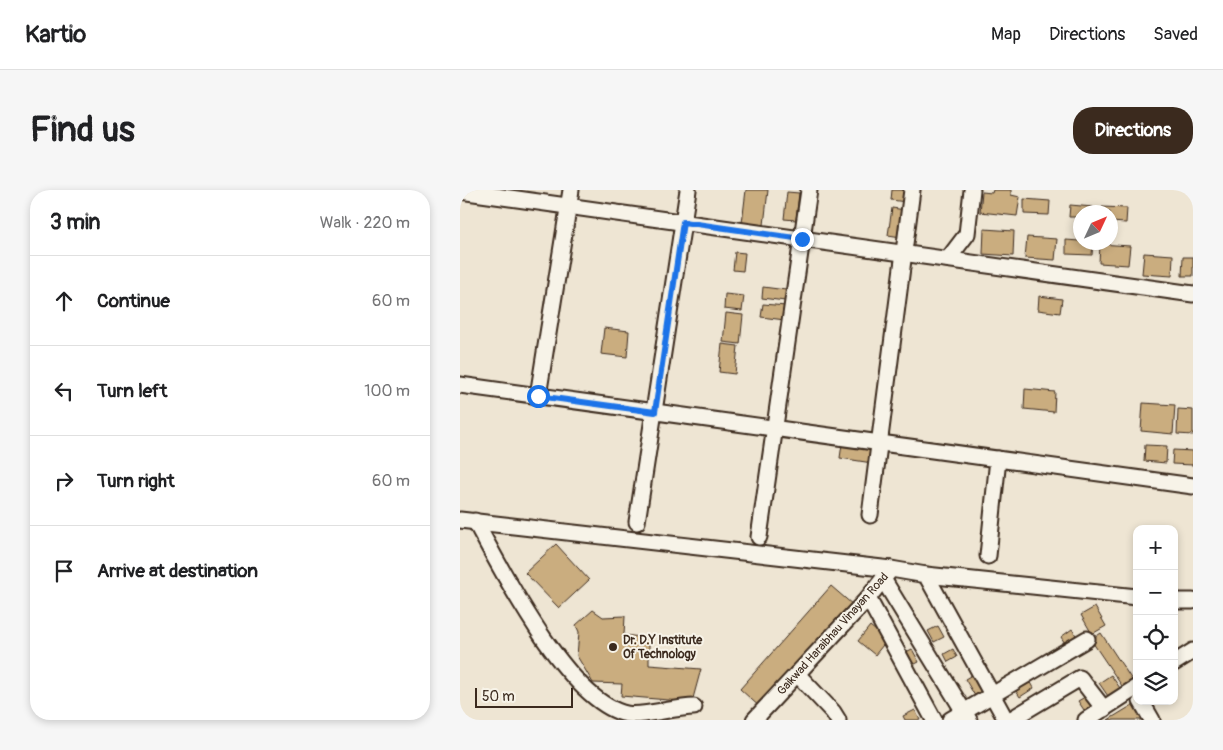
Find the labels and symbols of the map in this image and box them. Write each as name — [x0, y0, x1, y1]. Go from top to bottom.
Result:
north arrow — [1073, 205, 1118, 250]
route end — [791, 228, 814, 251]
route start — [527, 385, 550, 408]
street label: Gaikwad Haraibhau Vinayan Road — [774, 570, 892, 698]
place label: Dr. D.Y Institute Of Technology — [623, 633, 703, 662]
marker: Dr. D.Y Institute Of Technology — [607, 641, 619, 653]
scale bar — [475, 685, 572, 708]

